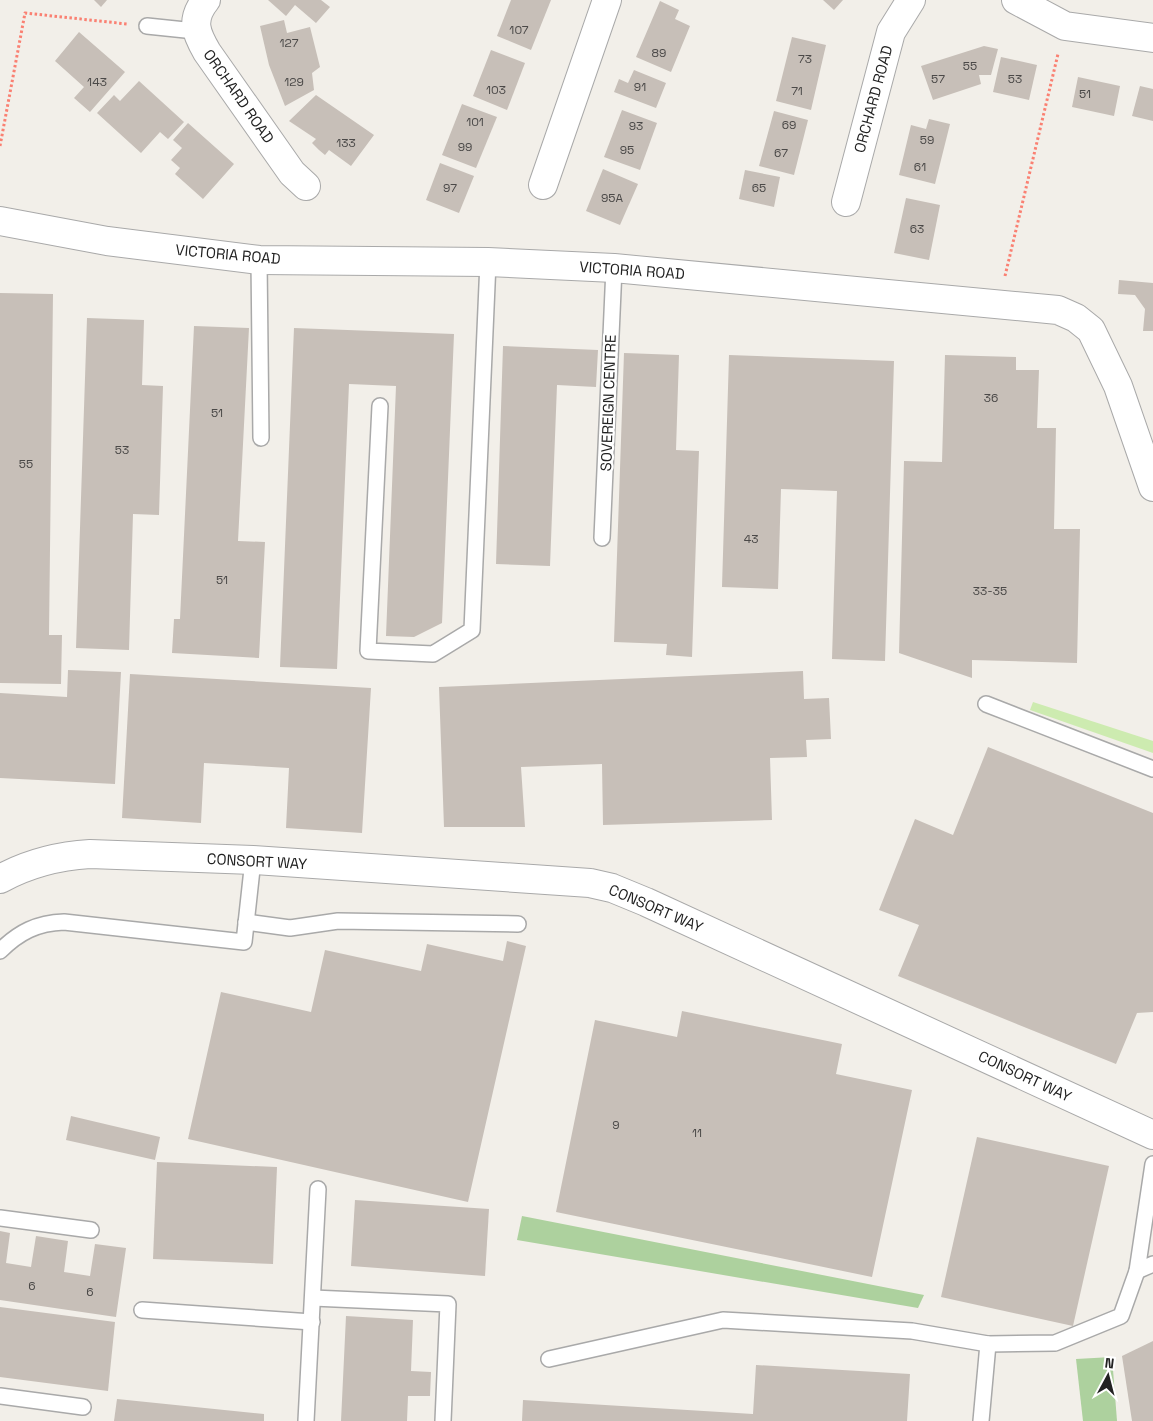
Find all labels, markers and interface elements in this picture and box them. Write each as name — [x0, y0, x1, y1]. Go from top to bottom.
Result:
house number: 107 — [509, 22, 529, 38]
house number: 127 — [280, 35, 299, 51]
street label: ORCHARD ROAD — [850, 43, 896, 155]
street label: ORCHARD ROAD — [200, 45, 278, 147]
house number: 89 — [652, 45, 666, 61]
house number: 73 — [798, 51, 812, 67]
house number: 55 — [963, 58, 977, 74]
house number: 57 — [931, 71, 945, 87]
house number: 53 — [1008, 71, 1022, 87]
house number: 143 — [87, 74, 107, 90]
house number: 129 — [284, 74, 304, 90]
house number: 91 — [634, 79, 646, 95]
house number: 103 — [486, 82, 506, 98]
house number: 71 — [791, 83, 803, 99]
house number: 51 — [1079, 86, 1091, 102]
house number: 101 — [466, 114, 484, 130]
house number: 69 — [782, 117, 796, 133]
house number: 93 — [629, 118, 643, 134]
house number: 59 — [920, 132, 934, 148]
house number: 133 — [336, 135, 356, 151]
house number: 99 — [458, 139, 472, 155]
house number: 95 — [620, 142, 634, 158]
house number: 67 — [774, 145, 788, 161]
house number: 61 — [914, 159, 926, 175]
house number: 97 — [443, 180, 457, 196]
house number: 65 — [752, 180, 766, 196]
house number: 95A — [601, 190, 623, 206]
house number: 63 — [910, 221, 924, 237]
street label: VICTORIA ROAD — [175, 240, 282, 268]
street label: VICTORIA ROAD — [579, 257, 685, 283]
street label: SOVEREIGN CENTRE — [596, 334, 620, 472]
house number: 36 — [984, 390, 998, 406]
house number: 51 — [211, 405, 223, 421]
house number: 53 — [115, 442, 129, 458]
house number: 55 — [19, 456, 33, 472]
house number: 43 — [744, 531, 758, 547]
house number: 51 — [216, 572, 228, 588]
house number: 33-35 — [973, 583, 1007, 599]
street label: CONSORT WAY — [206, 849, 308, 873]
street label: CONSORT WAY — [606, 880, 706, 936]
street label: CONSORT WAY — [975, 1046, 1075, 1106]
house number: 9 — [612, 1117, 620, 1133]
house number: 11 — [692, 1125, 702, 1141]
house number: 6 — [28, 1278, 36, 1294]
house number: 6 — [86, 1284, 94, 1300]
north arrow — [1083, 1351, 1133, 1401]
text: N — [1104, 1354, 1115, 1373]

